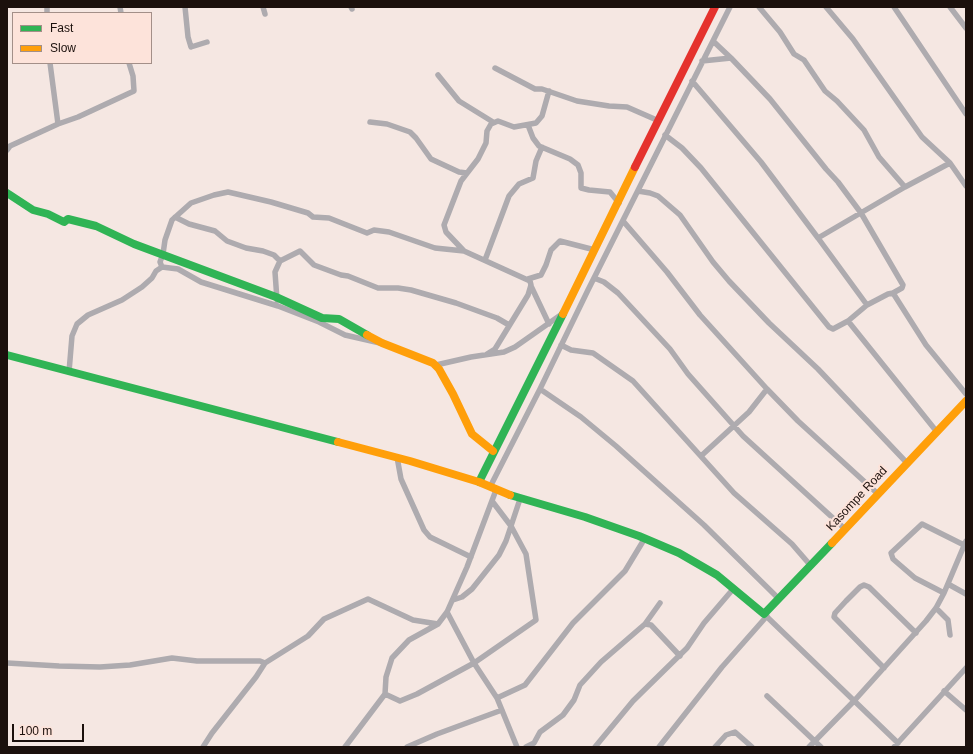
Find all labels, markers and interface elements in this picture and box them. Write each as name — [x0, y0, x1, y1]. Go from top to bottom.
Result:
legend — [12, 12, 152, 64]
text: Fast — [50, 21, 73, 35]
text: Slow — [50, 41, 76, 55]
street label: Kasompe Road — [824, 464, 890, 534]
scale bar — [14, 716, 86, 742]
text: 100 m — [19, 724, 52, 738]

